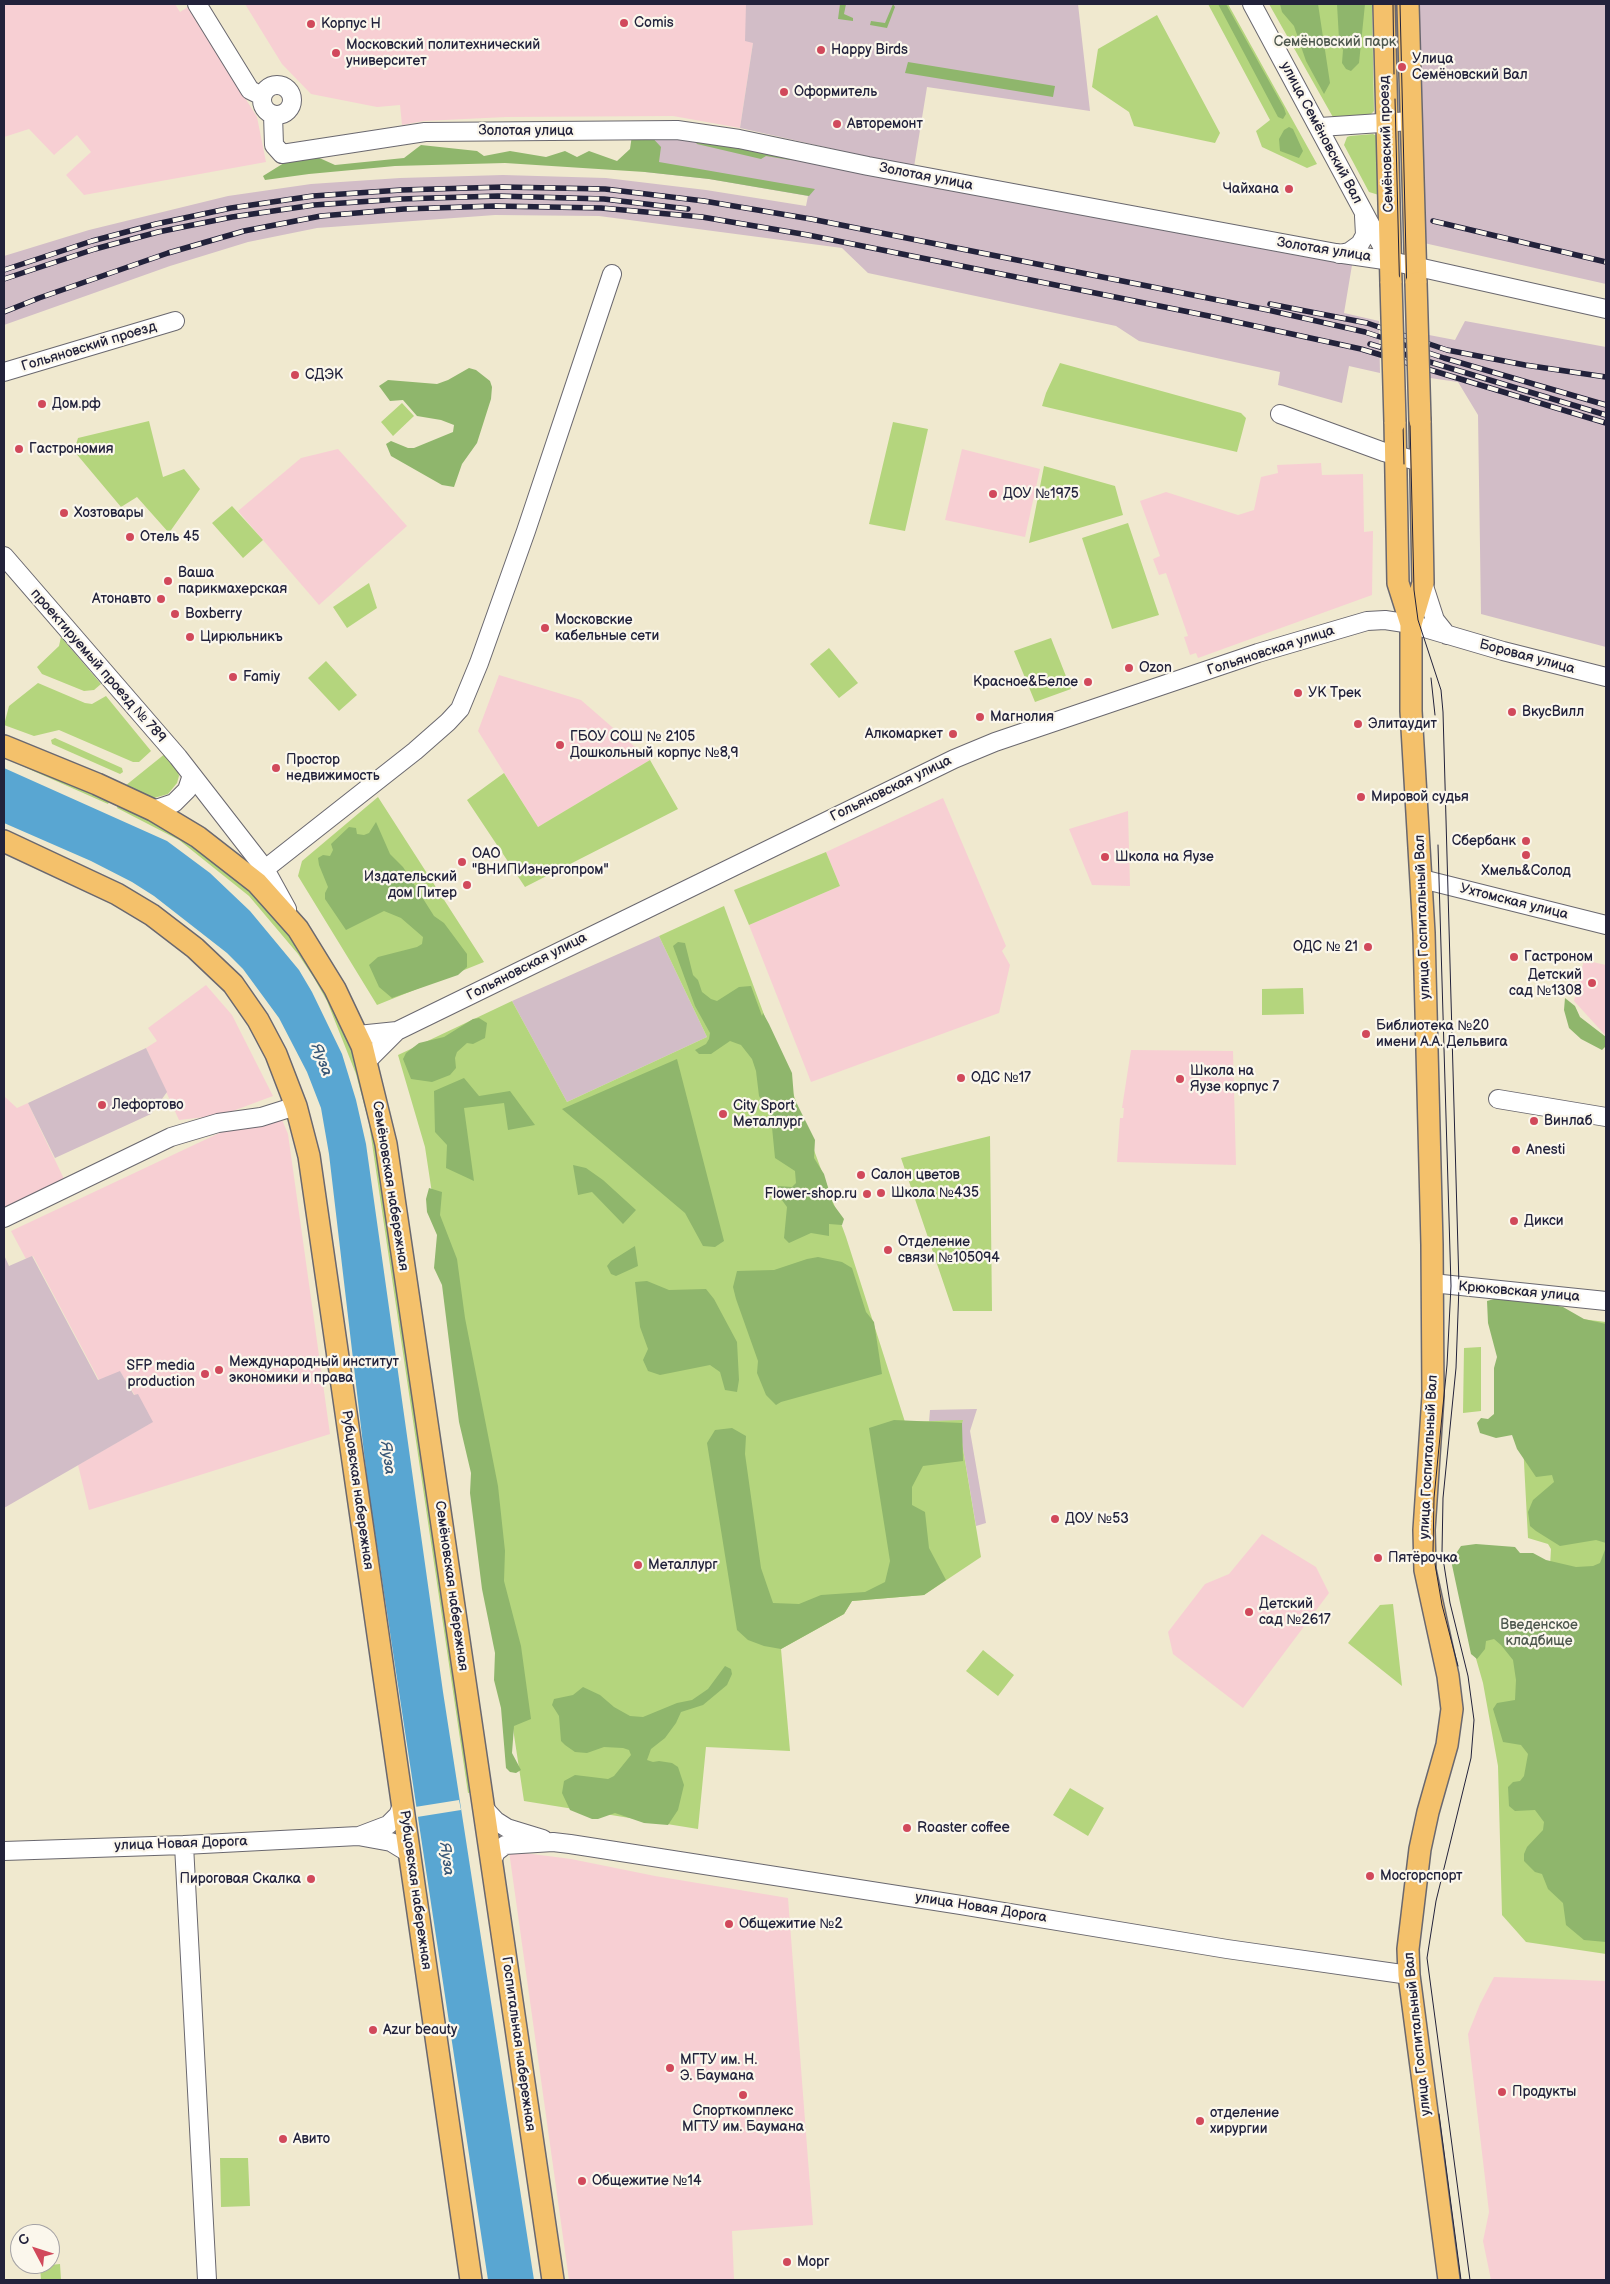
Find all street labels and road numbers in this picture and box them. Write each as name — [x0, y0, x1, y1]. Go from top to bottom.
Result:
street label: улица Семёновский Вал — [1276, 59, 1366, 207]
street label: Семёновский проезд — [1376, 75, 1398, 213]
street label: Золотая улица — [478, 123, 574, 139]
street label: Золотая улица — [878, 160, 974, 194]
street label: Золотая улица — [1276, 234, 1372, 266]
street label: Гольяновский проезд — [19, 318, 159, 376]
street label: проектируемый проезд № 789 — [27, 586, 169, 746]
street label: Гольяновская улица — [1205, 623, 1337, 679]
street label: Боровая улица — [1477, 636, 1577, 678]
street label: Гольяновская улица — [828, 752, 954, 826]
street label: улица Госпитальный Вал — [1412, 834, 1434, 1000]
street label: Ухтомская улица — [1458, 880, 1570, 924]
street label: Гольяновская улица — [464, 929, 590, 1005]
street label: Семёновская набережная — [368, 1100, 412, 1272]
street label: Крюковская улица — [1458, 1278, 1580, 1306]
street label: улица Госпитальный Вал — [1416, 1374, 1442, 1540]
street label: Рубцовская набережная — [337, 1409, 377, 1571]
street label: Семёновская набережная — [431, 1500, 471, 1672]
street label: Рубцовская набережная — [395, 1809, 435, 1971]
street label: улица Новая Дорога — [114, 1833, 248, 1855]
street label: улица Новая Дорога — [914, 1889, 1048, 1927]
street label: улица Госпитальный Вал — [1401, 1951, 1435, 2117]
street label: Госпитальная набережная — [497, 1956, 539, 2132]

